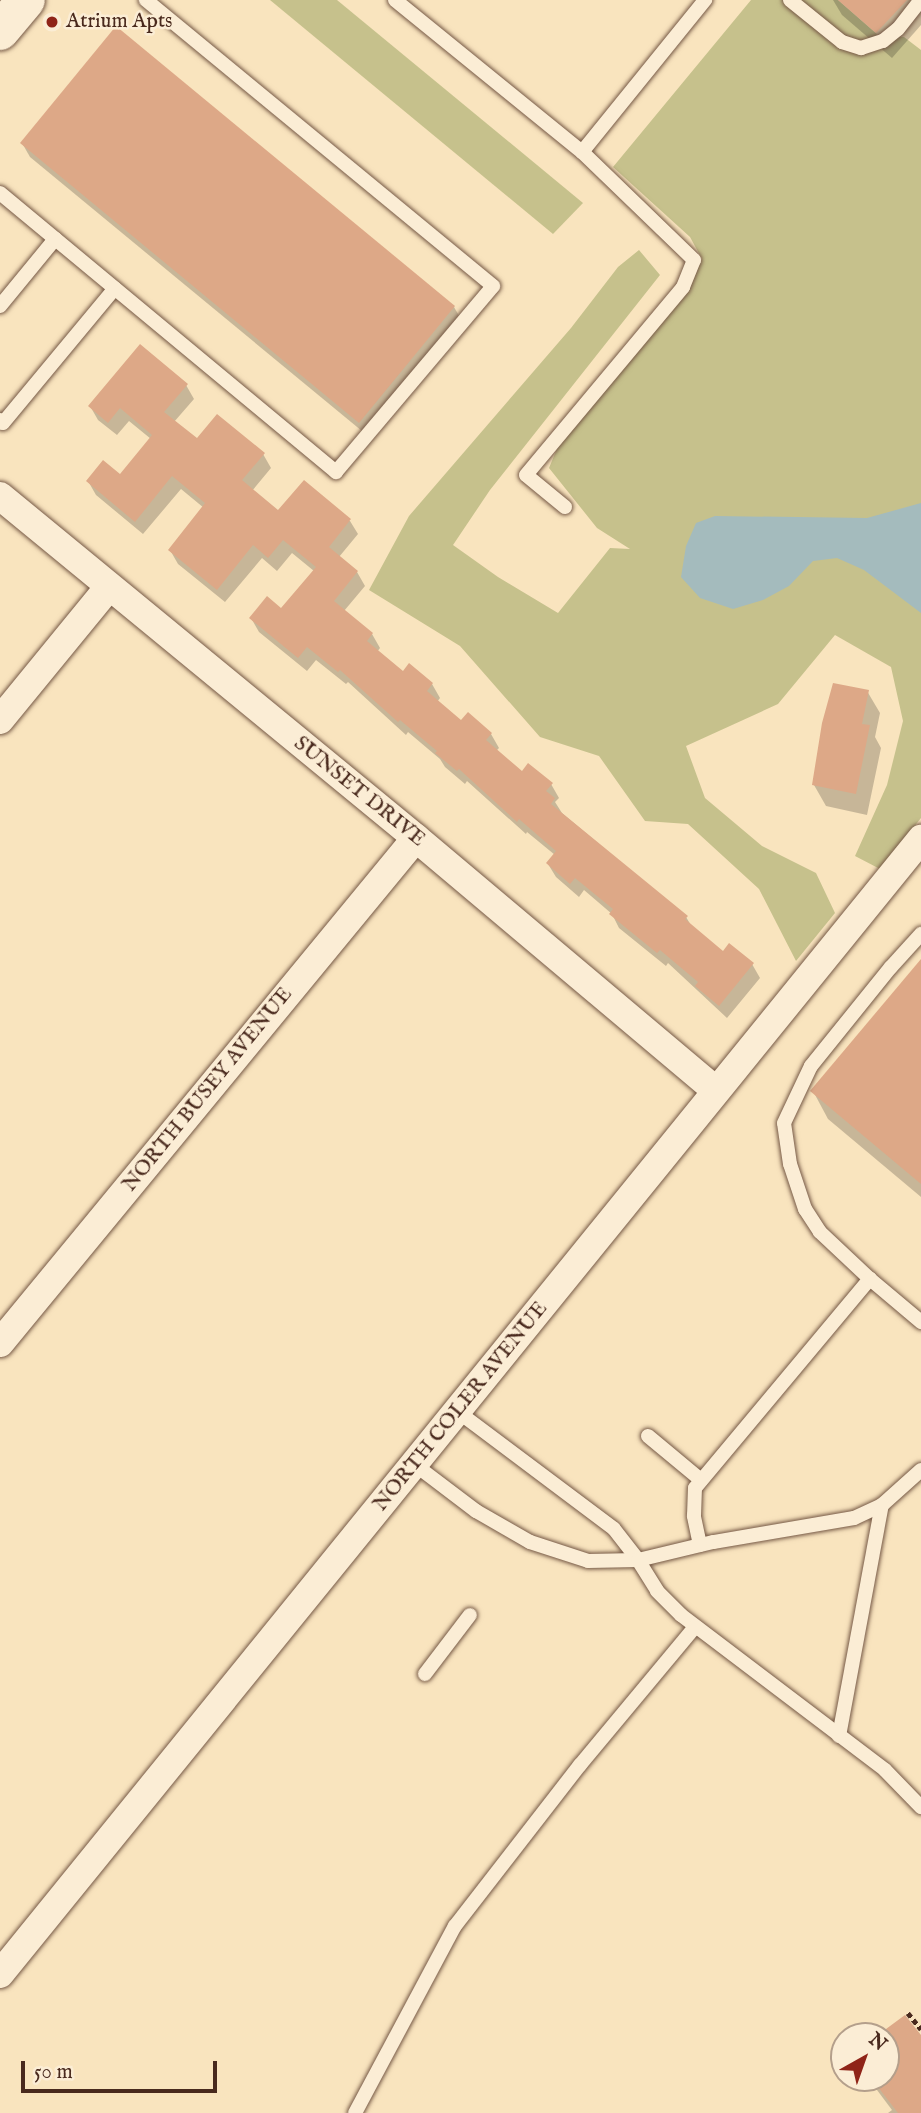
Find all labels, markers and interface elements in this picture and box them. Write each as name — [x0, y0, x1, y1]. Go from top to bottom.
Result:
place label: Atrium Apts — [66, 9, 172, 35]
marker: Atrium Apts — [44, 14, 60, 30]
street label: SUNSET DRIVE — [288, 731, 430, 853]
street label: NORTH BUSEY AVENUE — [118, 983, 298, 1197]
street label: NORTH COLER AVENUE — [369, 1297, 553, 1517]
north arrow — [830, 2022, 900, 2092]
text: N — [863, 2028, 891, 2057]
scale bar — [24, 2046, 220, 2090]
text: 50 m — [34, 2059, 73, 2086]

